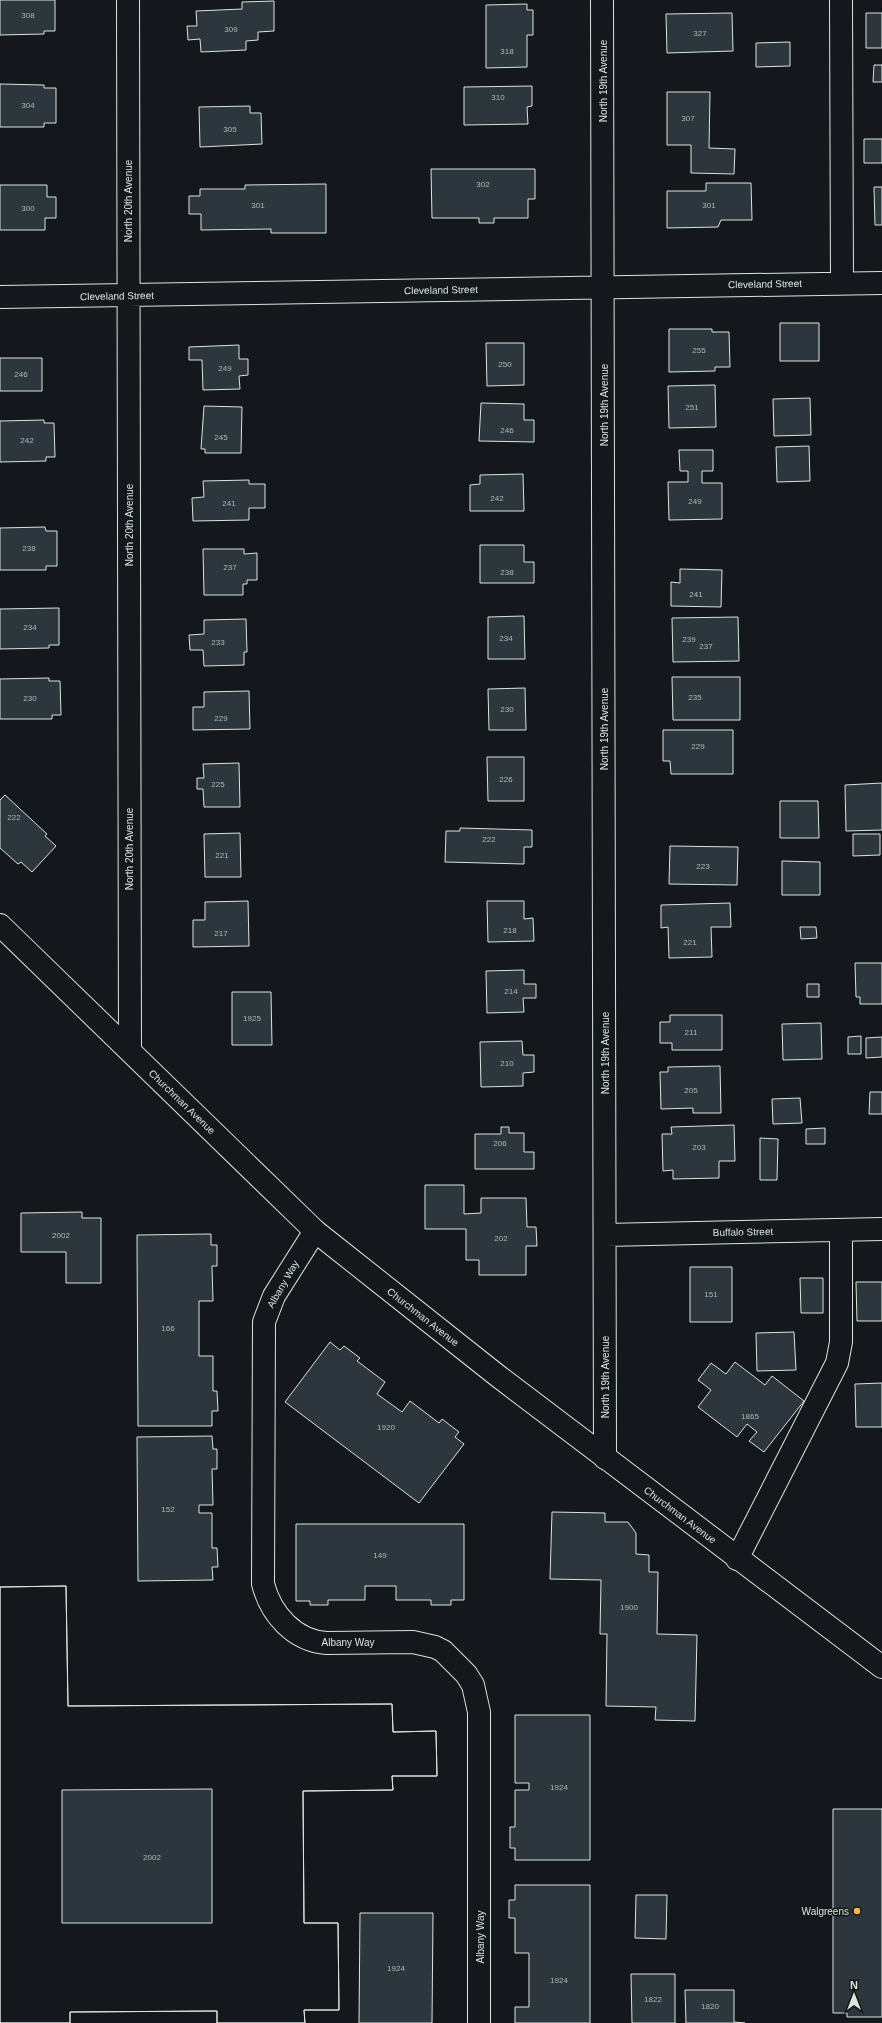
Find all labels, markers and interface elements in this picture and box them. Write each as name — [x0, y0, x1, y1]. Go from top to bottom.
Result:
house number: 308 — [21, 11, 35, 20]
house number: 309 — [224, 25, 238, 34]
house number: 327 — [693, 29, 707, 38]
street label: North 19th Avenue — [598, 39, 609, 122]
house number: 318 — [500, 47, 514, 56]
house number: 310 — [491, 93, 505, 102]
house number: 304 — [21, 101, 35, 110]
house number: 307 — [681, 114, 695, 123]
house number: 305 — [223, 125, 237, 134]
street label: North 20th Avenue — [123, 159, 134, 242]
house number: 302 — [476, 180, 490, 189]
house number: 301 — [251, 201, 265, 210]
house number: 301 — [702, 201, 716, 210]
house number: 300 — [21, 204, 35, 213]
street label: Cleveland Street — [728, 278, 802, 290]
street label: Cleveland Street — [404, 284, 478, 296]
street label: Cleveland Street — [80, 290, 154, 302]
house number: 255 — [692, 346, 706, 355]
house number: 250 — [498, 360, 512, 369]
street label: North 19th Avenue — [599, 363, 610, 446]
house number: 249 — [218, 364, 232, 373]
house number: 246 — [14, 370, 28, 379]
house number: 251 — [685, 403, 699, 412]
house number: 246 — [500, 426, 514, 435]
house number: 245 — [214, 433, 228, 442]
house number: 242 — [20, 436, 34, 445]
street label: North 20th Avenue — [124, 483, 135, 566]
house number: 242 — [490, 494, 504, 503]
house number: 249 — [688, 497, 702, 506]
house number: 241 — [222, 499, 236, 508]
house number: 238 — [22, 544, 36, 553]
house number: 237 — [223, 563, 237, 572]
house number: 238 — [500, 568, 514, 577]
house number: 241 — [689, 590, 703, 599]
house number: 234 — [23, 623, 37, 632]
house number: 234 — [499, 634, 513, 643]
house number: 239 — [682, 635, 696, 644]
house number: 233 — [211, 638, 225, 647]
house number: 237 — [699, 642, 713, 651]
street label: North 19th Avenue — [599, 687, 610, 770]
house number: 235 — [688, 693, 702, 702]
house number: 230 — [23, 694, 37, 703]
house number: 230 — [500, 705, 514, 714]
house number: 229 — [214, 714, 228, 723]
house number: 229 — [691, 742, 705, 751]
house number: 226 — [499, 775, 513, 784]
house number: 225 — [211, 780, 225, 789]
street label: North 20th Avenue — [124, 807, 135, 890]
house number: 222 — [7, 813, 21, 822]
house number: 222 — [482, 835, 496, 844]
house number: 221 — [215, 851, 229, 860]
house number: 223 — [696, 862, 710, 871]
house number: 218 — [503, 926, 517, 935]
house number: 217 — [214, 929, 228, 938]
house number: 221 — [683, 938, 697, 947]
house number: 214 — [504, 987, 518, 996]
street label: North 19th Avenue — [600, 1011, 611, 1094]
house number: 1925 — [243, 1014, 261, 1023]
house number: 211 — [685, 1028, 698, 1037]
house number: 210 — [500, 1059, 514, 1068]
street label: Churchman Avenue — [147, 1068, 218, 1137]
house number: 205 — [684, 1086, 698, 1095]
house number: 206 — [493, 1139, 507, 1148]
house number: 203 — [692, 1143, 706, 1152]
street label: Buffalo Street — [713, 1226, 774, 1238]
house number: 2002 — [52, 1231, 70, 1240]
house number: 202 — [494, 1234, 508, 1243]
street label: Albany Way — [265, 1258, 301, 1310]
street label: Churchman Avenue — [385, 1286, 461, 1349]
house number: 151 — [704, 1290, 718, 1299]
house number: 166 — [161, 1324, 175, 1333]
street label: North 19th Avenue — [600, 1335, 611, 1418]
house number: 1865 — [741, 1412, 759, 1421]
house number: 1920 — [377, 1423, 395, 1432]
street label: Churchman Avenue — [642, 1484, 719, 1546]
house number: 152 — [161, 1505, 175, 1514]
house number: 149 — [373, 1551, 387, 1560]
house number: 1900 — [620, 1603, 638, 1612]
street label: Albany Way — [322, 1637, 374, 1648]
house number: 1924 — [550, 1783, 568, 1792]
house number: 2002 — [143, 1853, 161, 1862]
place label: Walgreens — [802, 1906, 849, 1917]
marker: Walgreens — [852, 1906, 862, 1916]
street label: Albany Way — [475, 1911, 486, 1963]
house number: 1924 — [387, 1964, 405, 1973]
north arrow — [834, 1975, 874, 2015]
house number: 1924 — [550, 1976, 568, 1985]
text: N — [850, 1979, 858, 1991]
house number: 1822 — [644, 1995, 662, 2004]
house number: 1820 — [701, 2002, 719, 2011]

